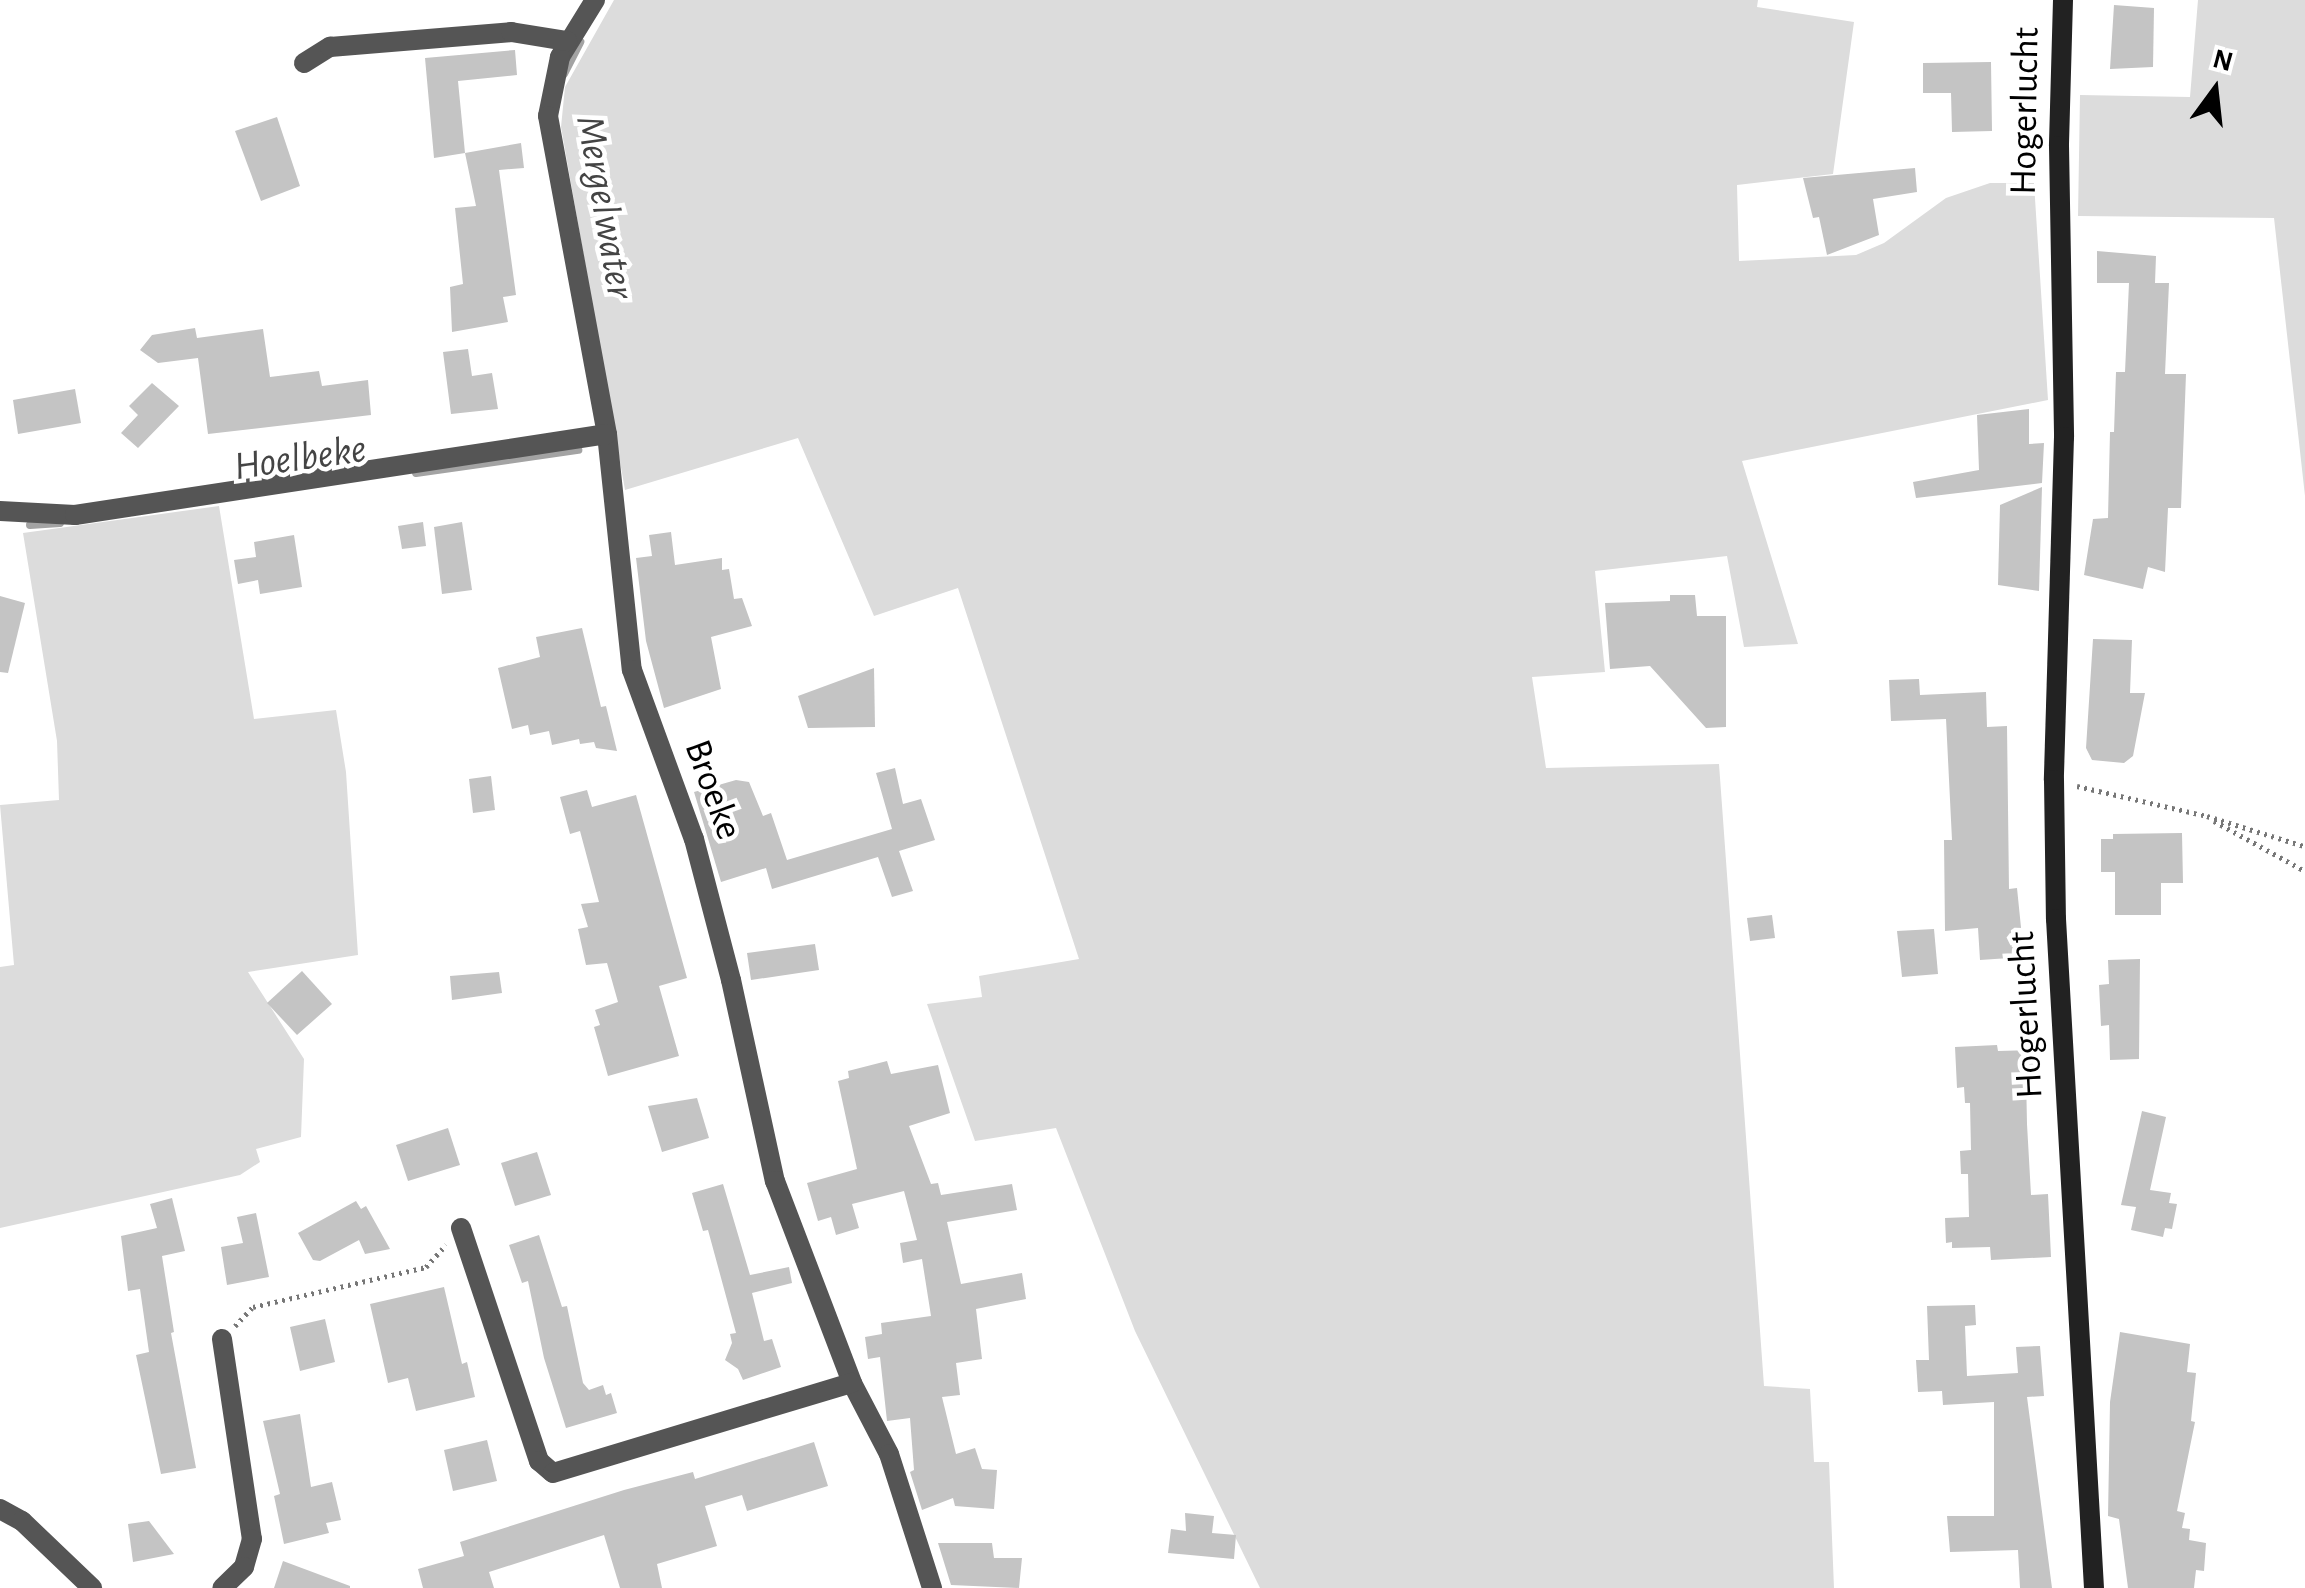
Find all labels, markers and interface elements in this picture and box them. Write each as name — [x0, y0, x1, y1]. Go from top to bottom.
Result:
street label: Hogerlucht — [2002, 27, 2050, 195]
north arrow — [2165, 40, 2265, 140]
text: N — [2210, 45, 2236, 77]
water label: Mergelwater — [565, 112, 645, 302]
water label: Hoelbeke — [231, 425, 369, 491]
street label: Broeke — [673, 734, 751, 846]
street label: Hogerlucht — [2000, 930, 2054, 1100]

